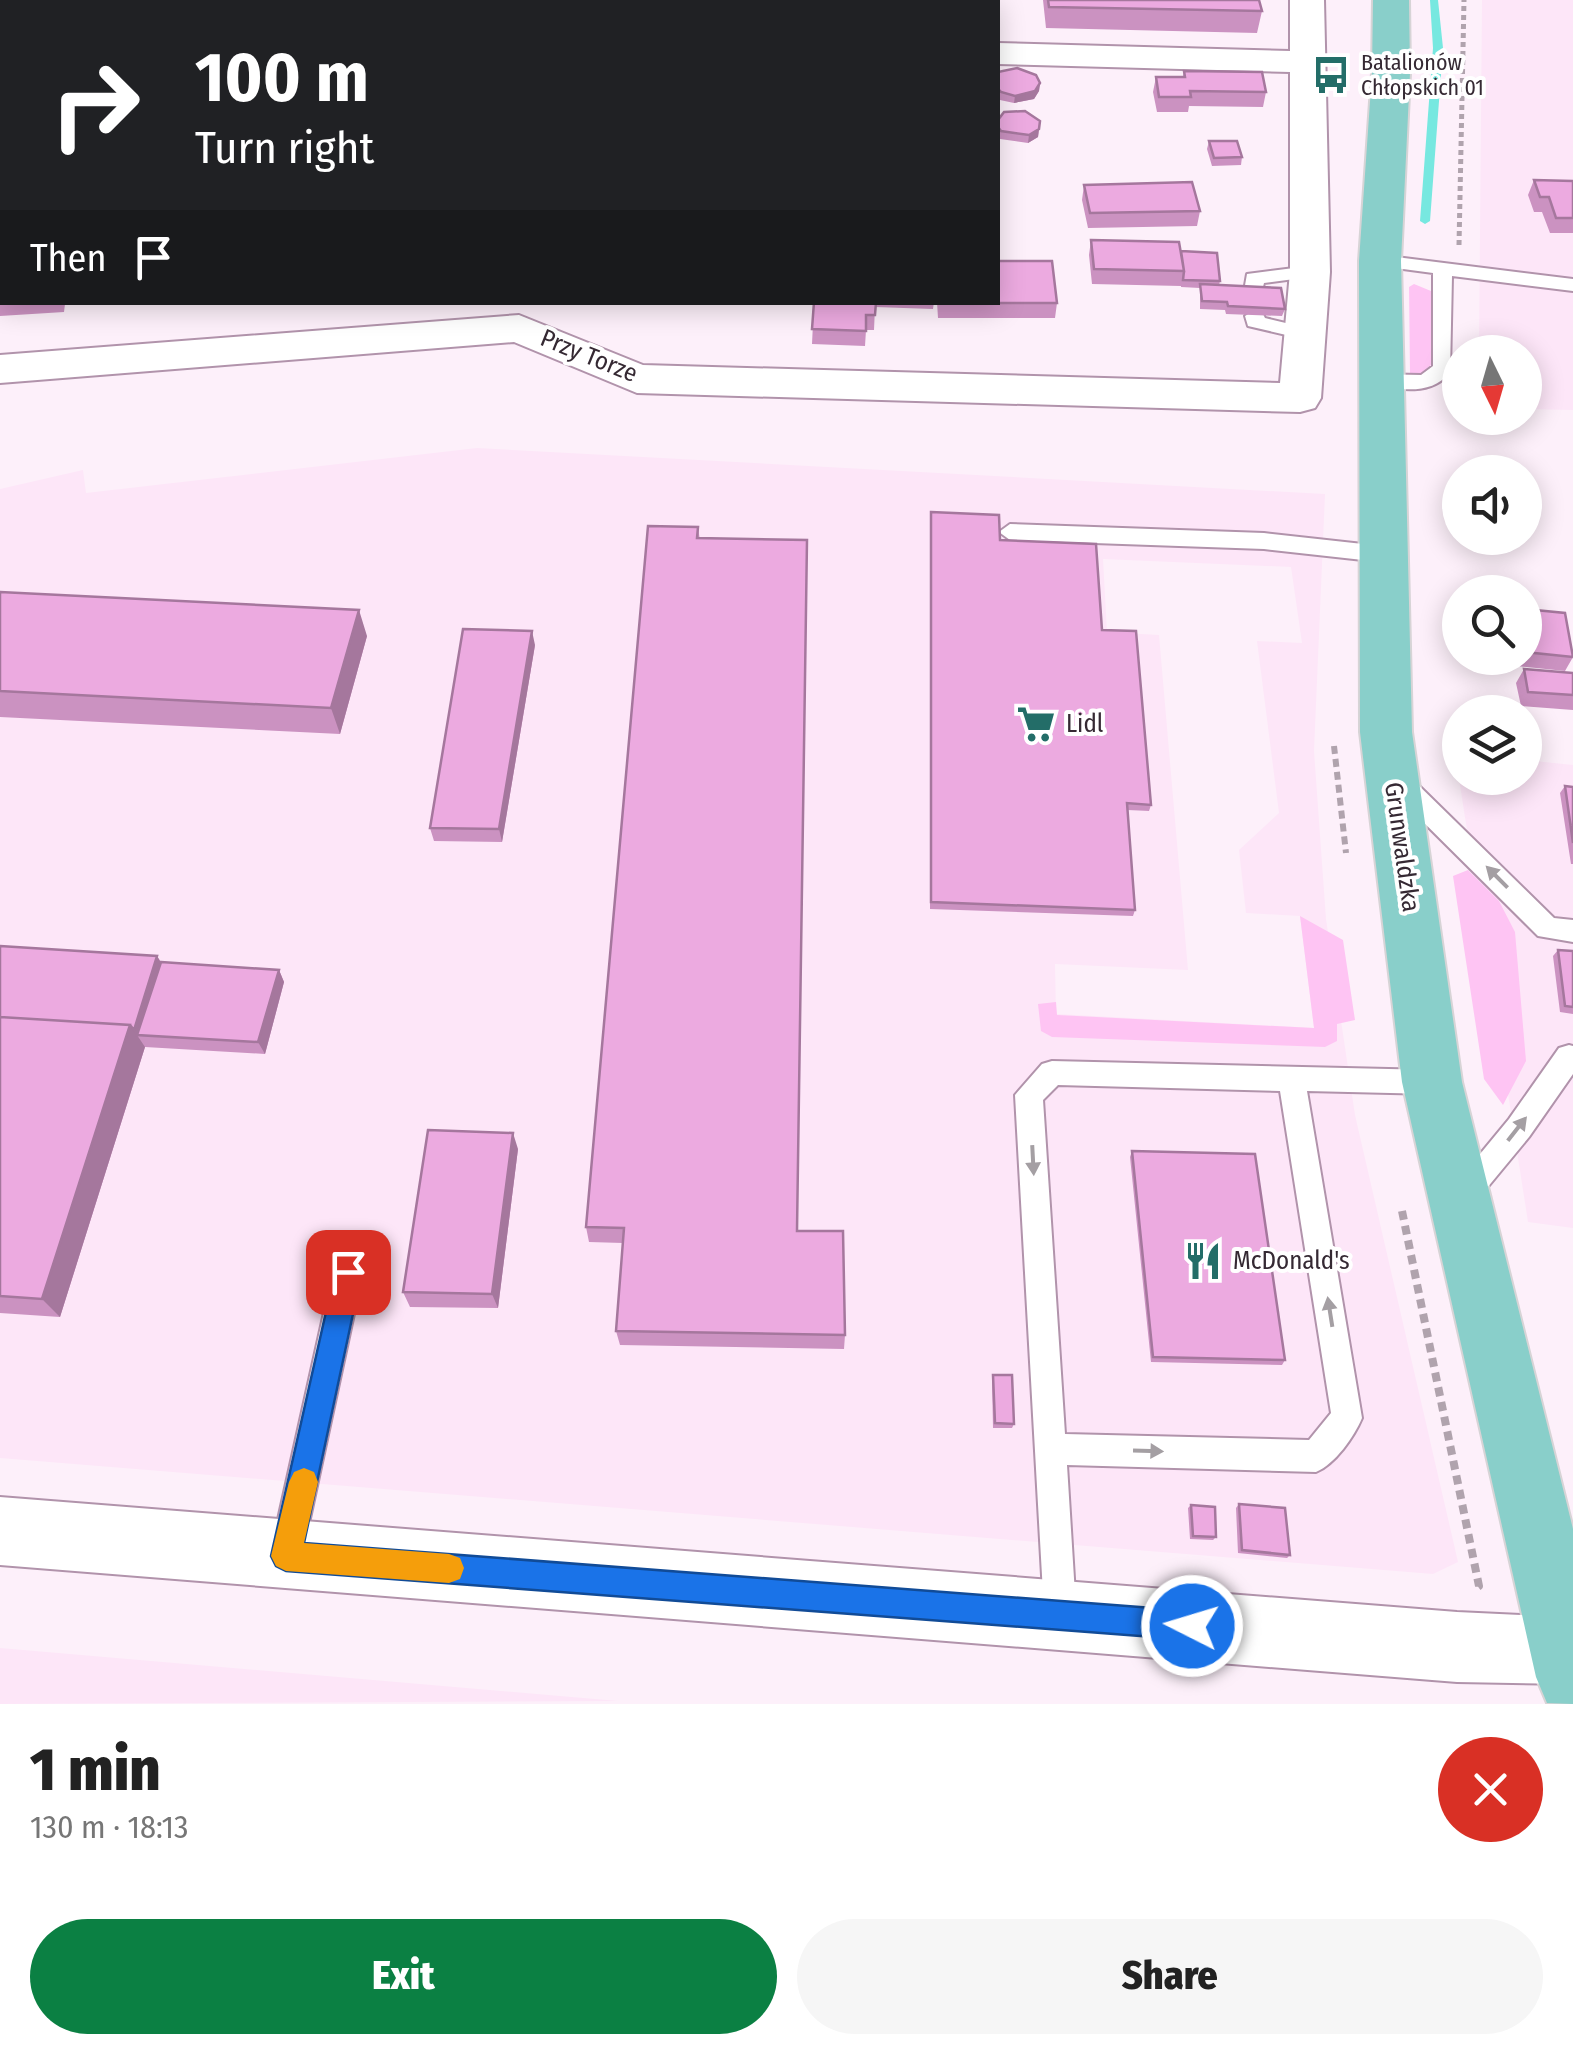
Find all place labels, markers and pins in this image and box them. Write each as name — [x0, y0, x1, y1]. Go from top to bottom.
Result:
place label: Batalionów Chłopskich 01 — [1361, 49, 1484, 101]
bus stop icon: Batalionów Chłopskich 01 — [1310, 54, 1352, 96]
supermarket icon: Lidl — [1015, 703, 1057, 745]
place label: Lidl — [1066, 709, 1104, 739]
pin — [306, 1230, 391, 1315]
restaurant icon: McDonald's — [1182, 1240, 1224, 1282]
place label: McDonald's — [1233, 1246, 1350, 1276]

